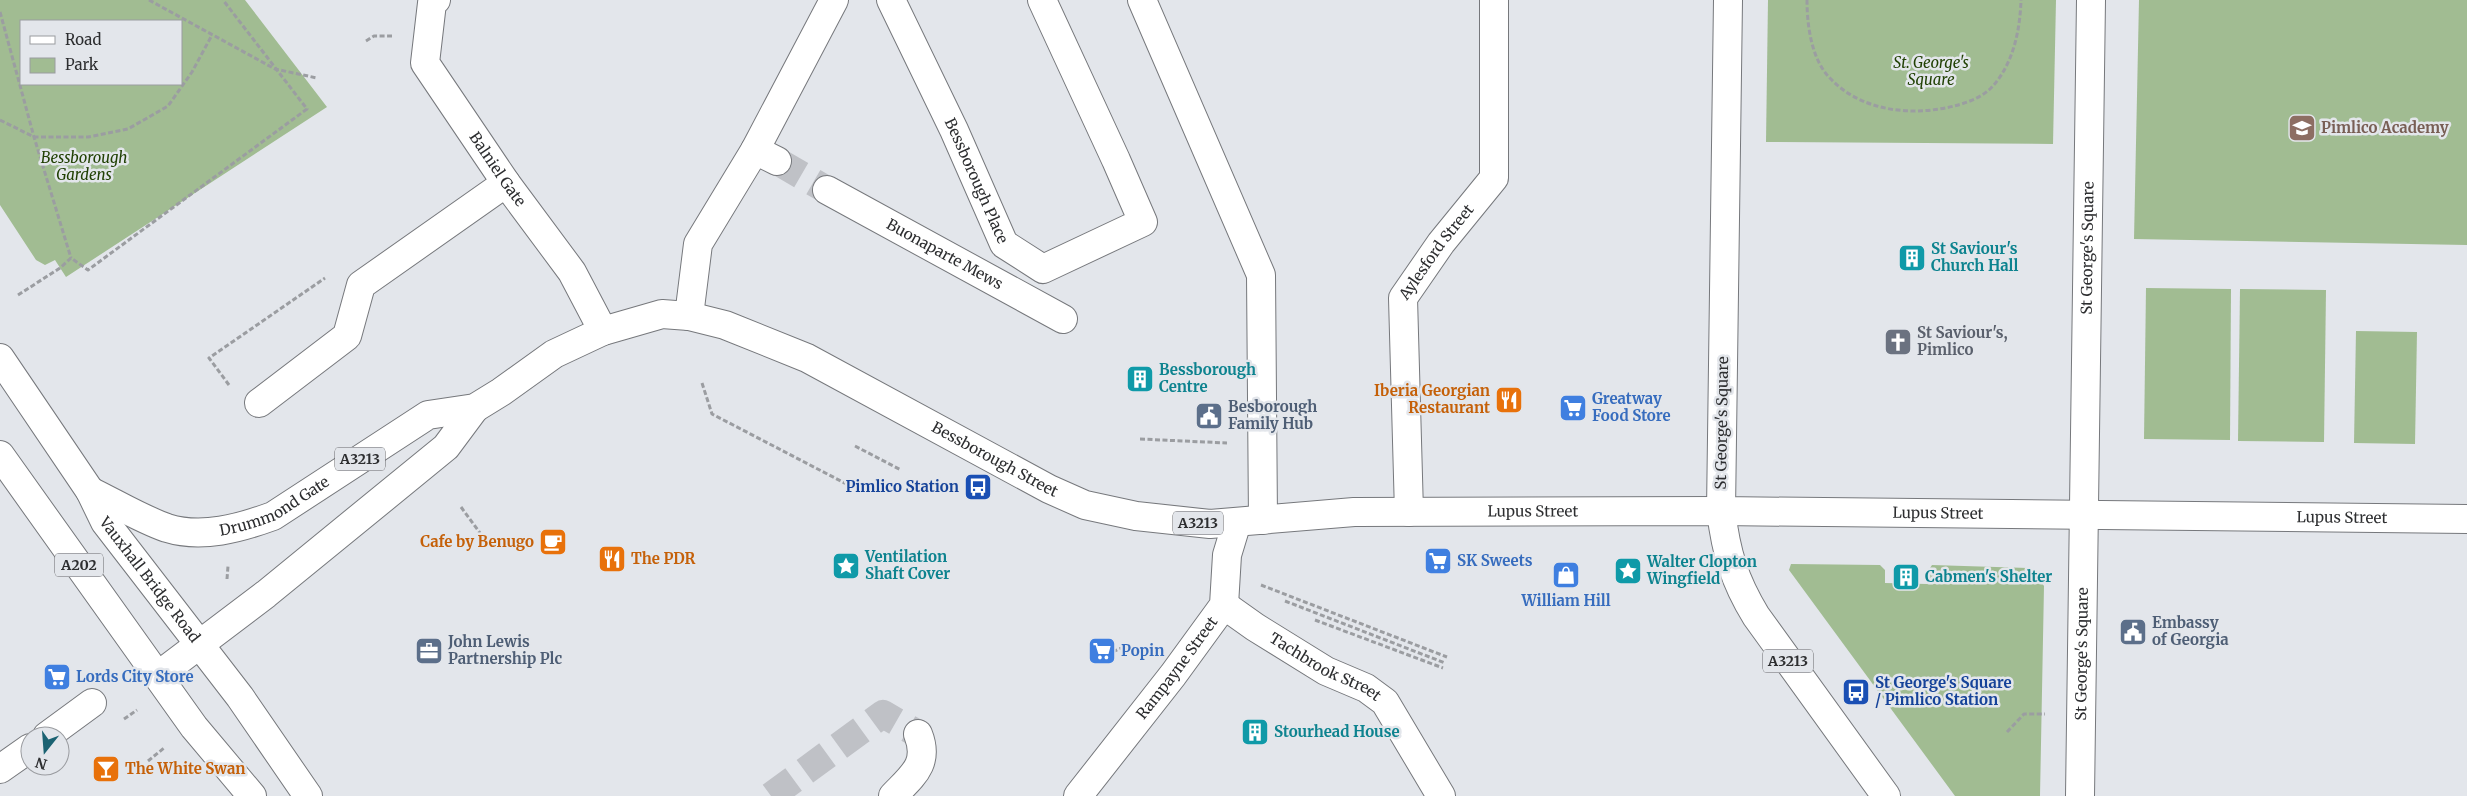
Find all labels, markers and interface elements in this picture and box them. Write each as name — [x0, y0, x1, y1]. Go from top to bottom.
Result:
legend — [20, 20, 182, 85]
text: Road — [65, 30, 101, 49]
park label: St. George's Square — [1893, 53, 1969, 89]
text: Park — [65, 55, 99, 74]
school or university icon: Pimlico Academy — [2287, 113, 2317, 143]
street label: Bessborough Place — [941, 115, 1013, 247]
place label: Pimlico Academy — [2321, 118, 2449, 137]
street label: Balniel Gate — [465, 128, 530, 210]
park label: Bessborough Gardens — [41, 148, 127, 184]
street label: St George's Square — [2077, 181, 2097, 315]
street label: Aylesford Street — [1394, 200, 1478, 304]
street label: Buonaparte Mews — [883, 214, 1006, 293]
place label: St Saviour's Church Hall — [1931, 239, 2018, 275]
building icon: St Saviour's Church Hall — [1897, 243, 1927, 273]
place label: St Saviour's, Pimlico — [1917, 323, 2008, 359]
church icon: St Saviour's, Pimlico — [1883, 327, 1913, 357]
street label: St George's Square — [1711, 356, 1732, 490]
place label: Bessborough Centre — [1159, 360, 1256, 396]
building icon: Bessborough Centre — [1125, 364, 1155, 394]
place label: Iberia Georgian Restaurant — [1374, 381, 1490, 417]
restaurant icon: Iberia Georgian Restaurant — [1494, 385, 1524, 415]
place label: Greatway Food Store — [1592, 389, 1671, 425]
supermarket icon: Greatway Food Store — [1558, 393, 1588, 423]
place label: Besborough Family Hub — [1228, 397, 1317, 433]
public building icon: Besborough Family Hub — [1194, 401, 1224, 431]
street label: Bessborough Street — [929, 417, 1061, 501]
road number: A3213 — [335, 448, 385, 470]
street label: Drummond Gate — [218, 472, 333, 540]
bus stop icon: Pimlico Station — [963, 472, 993, 502]
place label: Pimlico Station — [845, 477, 959, 496]
street label: Lupus Street — [1487, 501, 1578, 521]
street label: Lupus Street — [1892, 503, 1984, 523]
street label: Lupus Street — [2296, 507, 2388, 527]
street label: Vauxhall Bridge Road — [95, 512, 204, 646]
road number: A3213 — [1173, 512, 1223, 534]
cafe icon: Cafe by Benugo — [538, 527, 568, 557]
place label: Cafe by Benugo — [420, 532, 534, 551]
restaurant icon: The PDR — [597, 544, 627, 574]
supermarket icon: SK Sweets — [1423, 546, 1453, 576]
place label: Ventilation Shaft Cover — [864, 547, 950, 583]
place label: The PDR — [631, 549, 695, 568]
place icon: Ventilation Shaft Cover — [831, 551, 861, 581]
place label: SK Sweets — [1457, 551, 1533, 570]
place label: Walter Clopton Wingfield — [1646, 552, 1757, 588]
road number: A202 — [55, 554, 103, 576]
place icon: Walter Clopton Wingfield — [1613, 556, 1643, 586]
shop icon: William Hill — [1551, 560, 1581, 590]
building icon: Cabmen's Shelter — [1891, 562, 1921, 592]
place label: Cabmen's Shelter — [1925, 567, 2052, 586]
street label: St George's Square — [2071, 587, 2092, 721]
place label: William Hill — [1520, 591, 1611, 610]
street label: Rampayne Street — [1132, 613, 1222, 723]
place label: Embassy of Georgia — [2152, 613, 2229, 649]
public building icon: Embassy of Georgia — [2118, 617, 2148, 647]
street label: Tachbrook Street — [1266, 628, 1385, 705]
place label: John Lewis Partnership Plc — [447, 632, 562, 668]
office icon: John Lewis Partnership Plc — [414, 636, 444, 666]
supermarket icon: Popin — [1087, 636, 1117, 666]
place label: Popin — [1121, 641, 1164, 660]
road number: A3213 — [1763, 649, 1813, 672]
supermarket icon: Lords City Store — [42, 662, 72, 692]
place label: Lords City Store — [76, 667, 194, 686]
place label: St George's Square / Pimlico Station — [1875, 673, 2012, 709]
bus stop icon: St George's Square / Pimlico Station — [1841, 677, 1871, 707]
building icon: Stourhead House — [1240, 717, 1270, 747]
place label: Stourhead House — [1274, 722, 1400, 741]
north arrow — [20, 726, 70, 776]
text: N — [33, 753, 49, 774]
bar icon: The White Swan — [91, 754, 121, 784]
place label: The White Swan — [125, 759, 246, 778]

